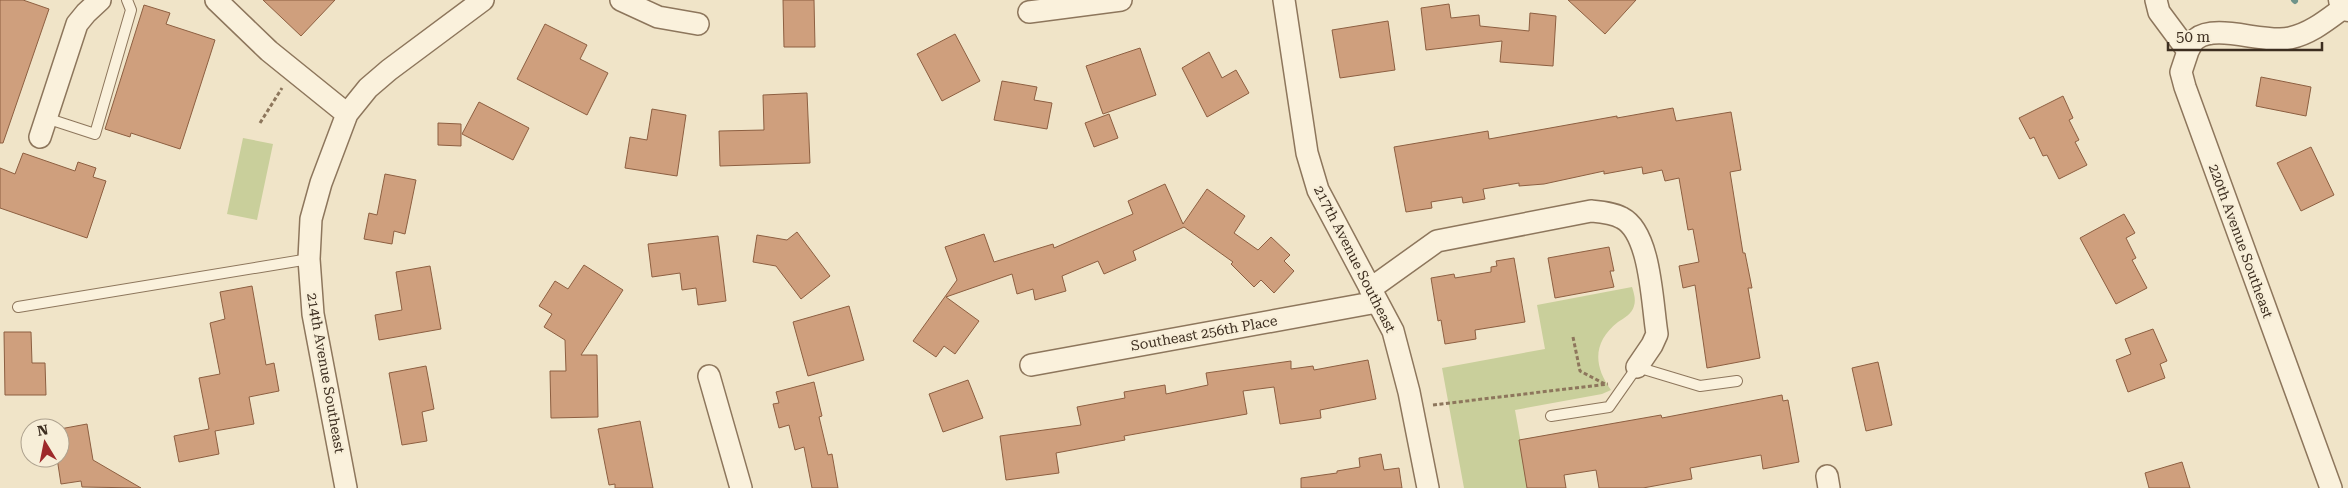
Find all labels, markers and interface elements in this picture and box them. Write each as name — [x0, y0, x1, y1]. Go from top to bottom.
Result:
scale bar — [2168, 20, 2322, 52]
text: 50 m — [2176, 28, 2211, 46]
street label: 220th Avenue Southeast — [2206, 162, 2276, 320]
street label: 217th Avenue Southeast — [1311, 183, 1399, 335]
street label: 214th Avenue Southeast — [304, 292, 348, 454]
street label: Southeast 256th Place — [1129, 312, 1279, 354]
north arrow — [20, 418, 70, 468]
text: N — [36, 421, 50, 439]

